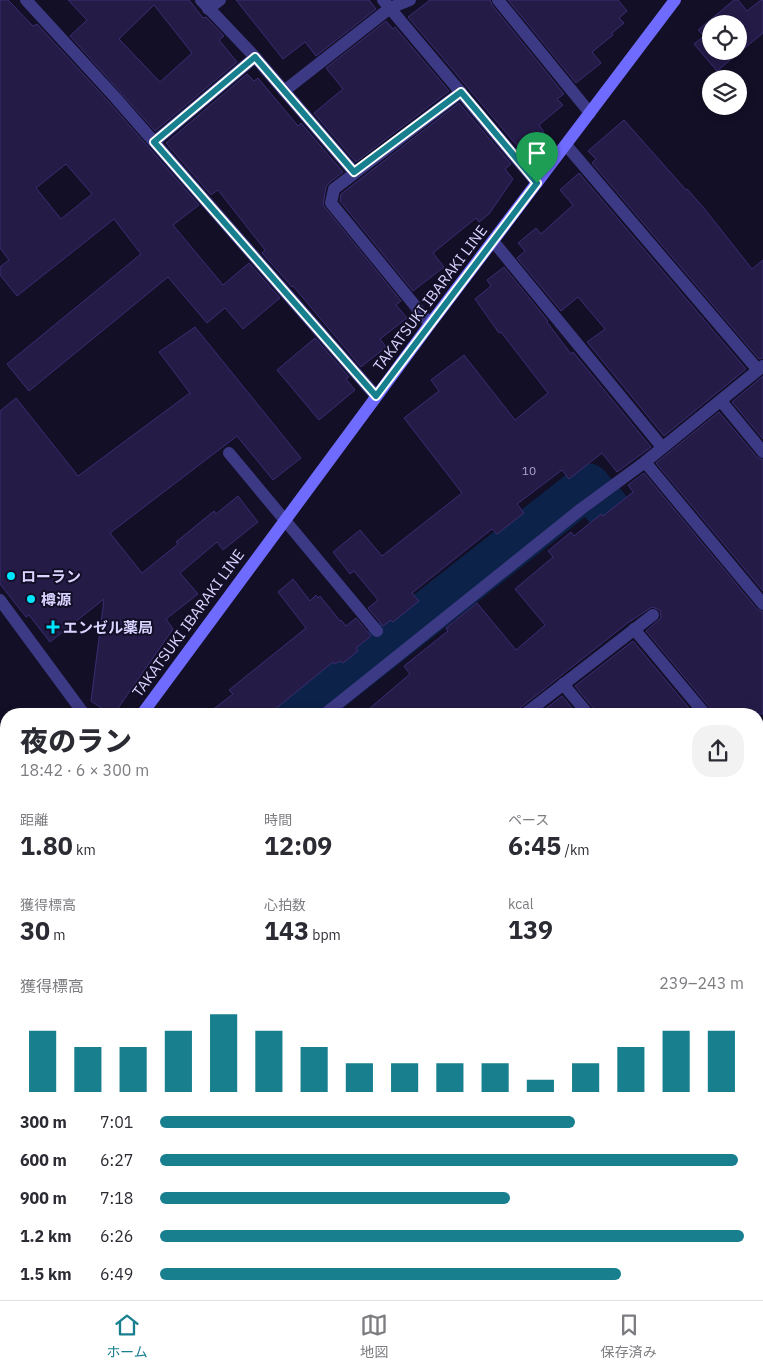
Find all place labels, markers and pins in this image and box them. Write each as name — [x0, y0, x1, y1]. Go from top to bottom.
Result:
pin — [516, 132, 558, 183]
place label: ローラン — [21, 567, 81, 586]
marker: ローラン — [5, 570, 17, 582]
place label: 樽源 — [41, 590, 72, 609]
marker: 樽源 — [25, 593, 37, 605]
place label: エンゼル薬局 — [63, 618, 153, 637]
marker: エンゼル薬局 — [47, 621, 59, 633]

